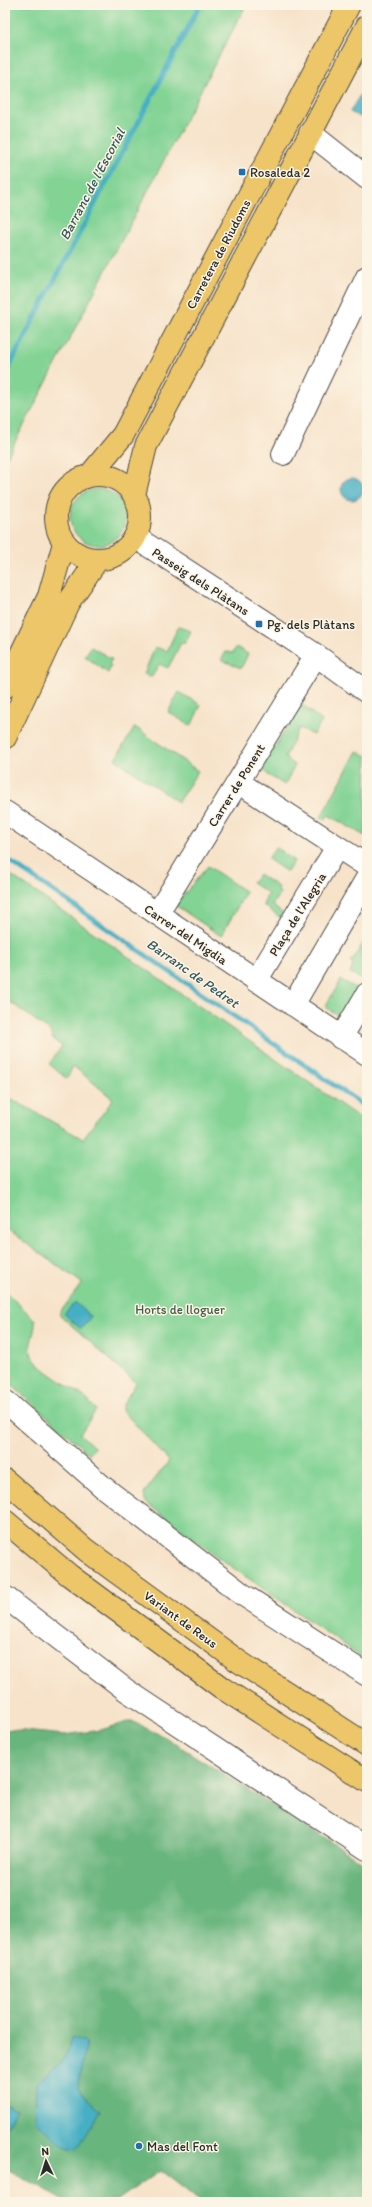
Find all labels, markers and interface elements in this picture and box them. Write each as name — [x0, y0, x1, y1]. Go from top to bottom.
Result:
water label: Barranc de l'Escorial — [56, 125, 129, 243]
place label: Rosaleda 2 — [250, 165, 310, 180]
marker: Rosaleda 2 — [237, 167, 247, 177]
street label: Carretera de Riudoms — [183, 197, 254, 312]
street label: Passeig dels Plàtans — [149, 544, 252, 619]
place label: Pg. dels Plàtans — [267, 617, 355, 632]
marker: Pg. dels Plàtans — [254, 619, 264, 629]
street label: Carrer de Ponent — [205, 741, 268, 829]
street label: Plaça de l'Alegria — [266, 870, 329, 959]
street label: Carrer del Migdia — [141, 901, 230, 968]
water label: Barranc de Pedret — [143, 935, 243, 1012]
park label: Horts de lloguer — [135, 1302, 225, 1317]
street label: Variant de Reus — [141, 1588, 221, 1651]
place label: Mas del Font — [147, 2139, 218, 2154]
north arrow — [26, 2141, 66, 2181]
marker: Mas del Font — [134, 2141, 144, 2151]
text: N — [41, 2145, 50, 2158]

